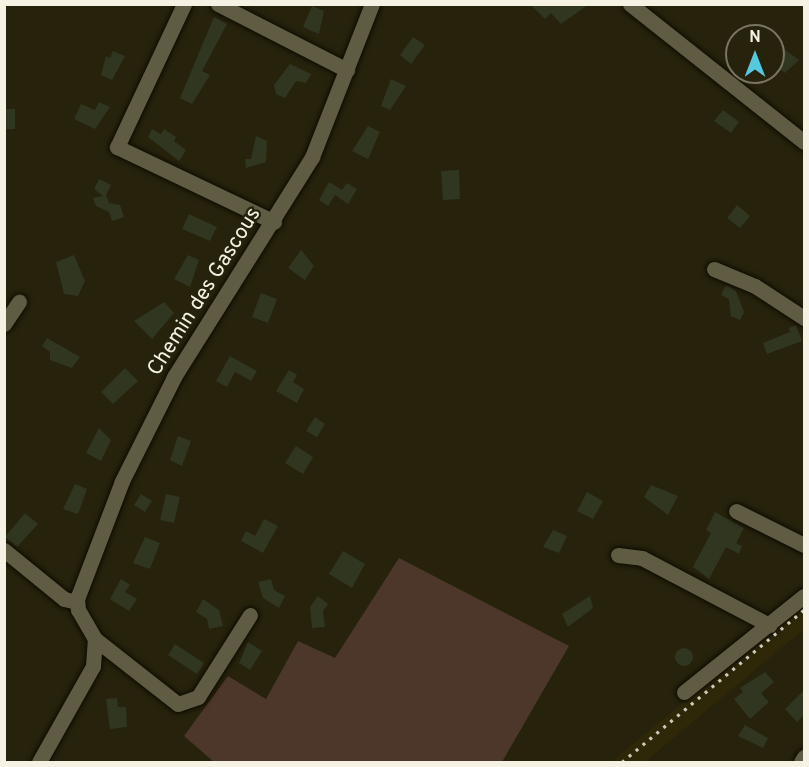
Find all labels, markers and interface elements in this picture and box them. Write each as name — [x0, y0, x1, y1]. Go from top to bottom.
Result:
north arrow — [725, 24, 785, 84]
text: N — [749, 28, 761, 48]
street label: Chemin des Gascous — [143, 203, 267, 381]

